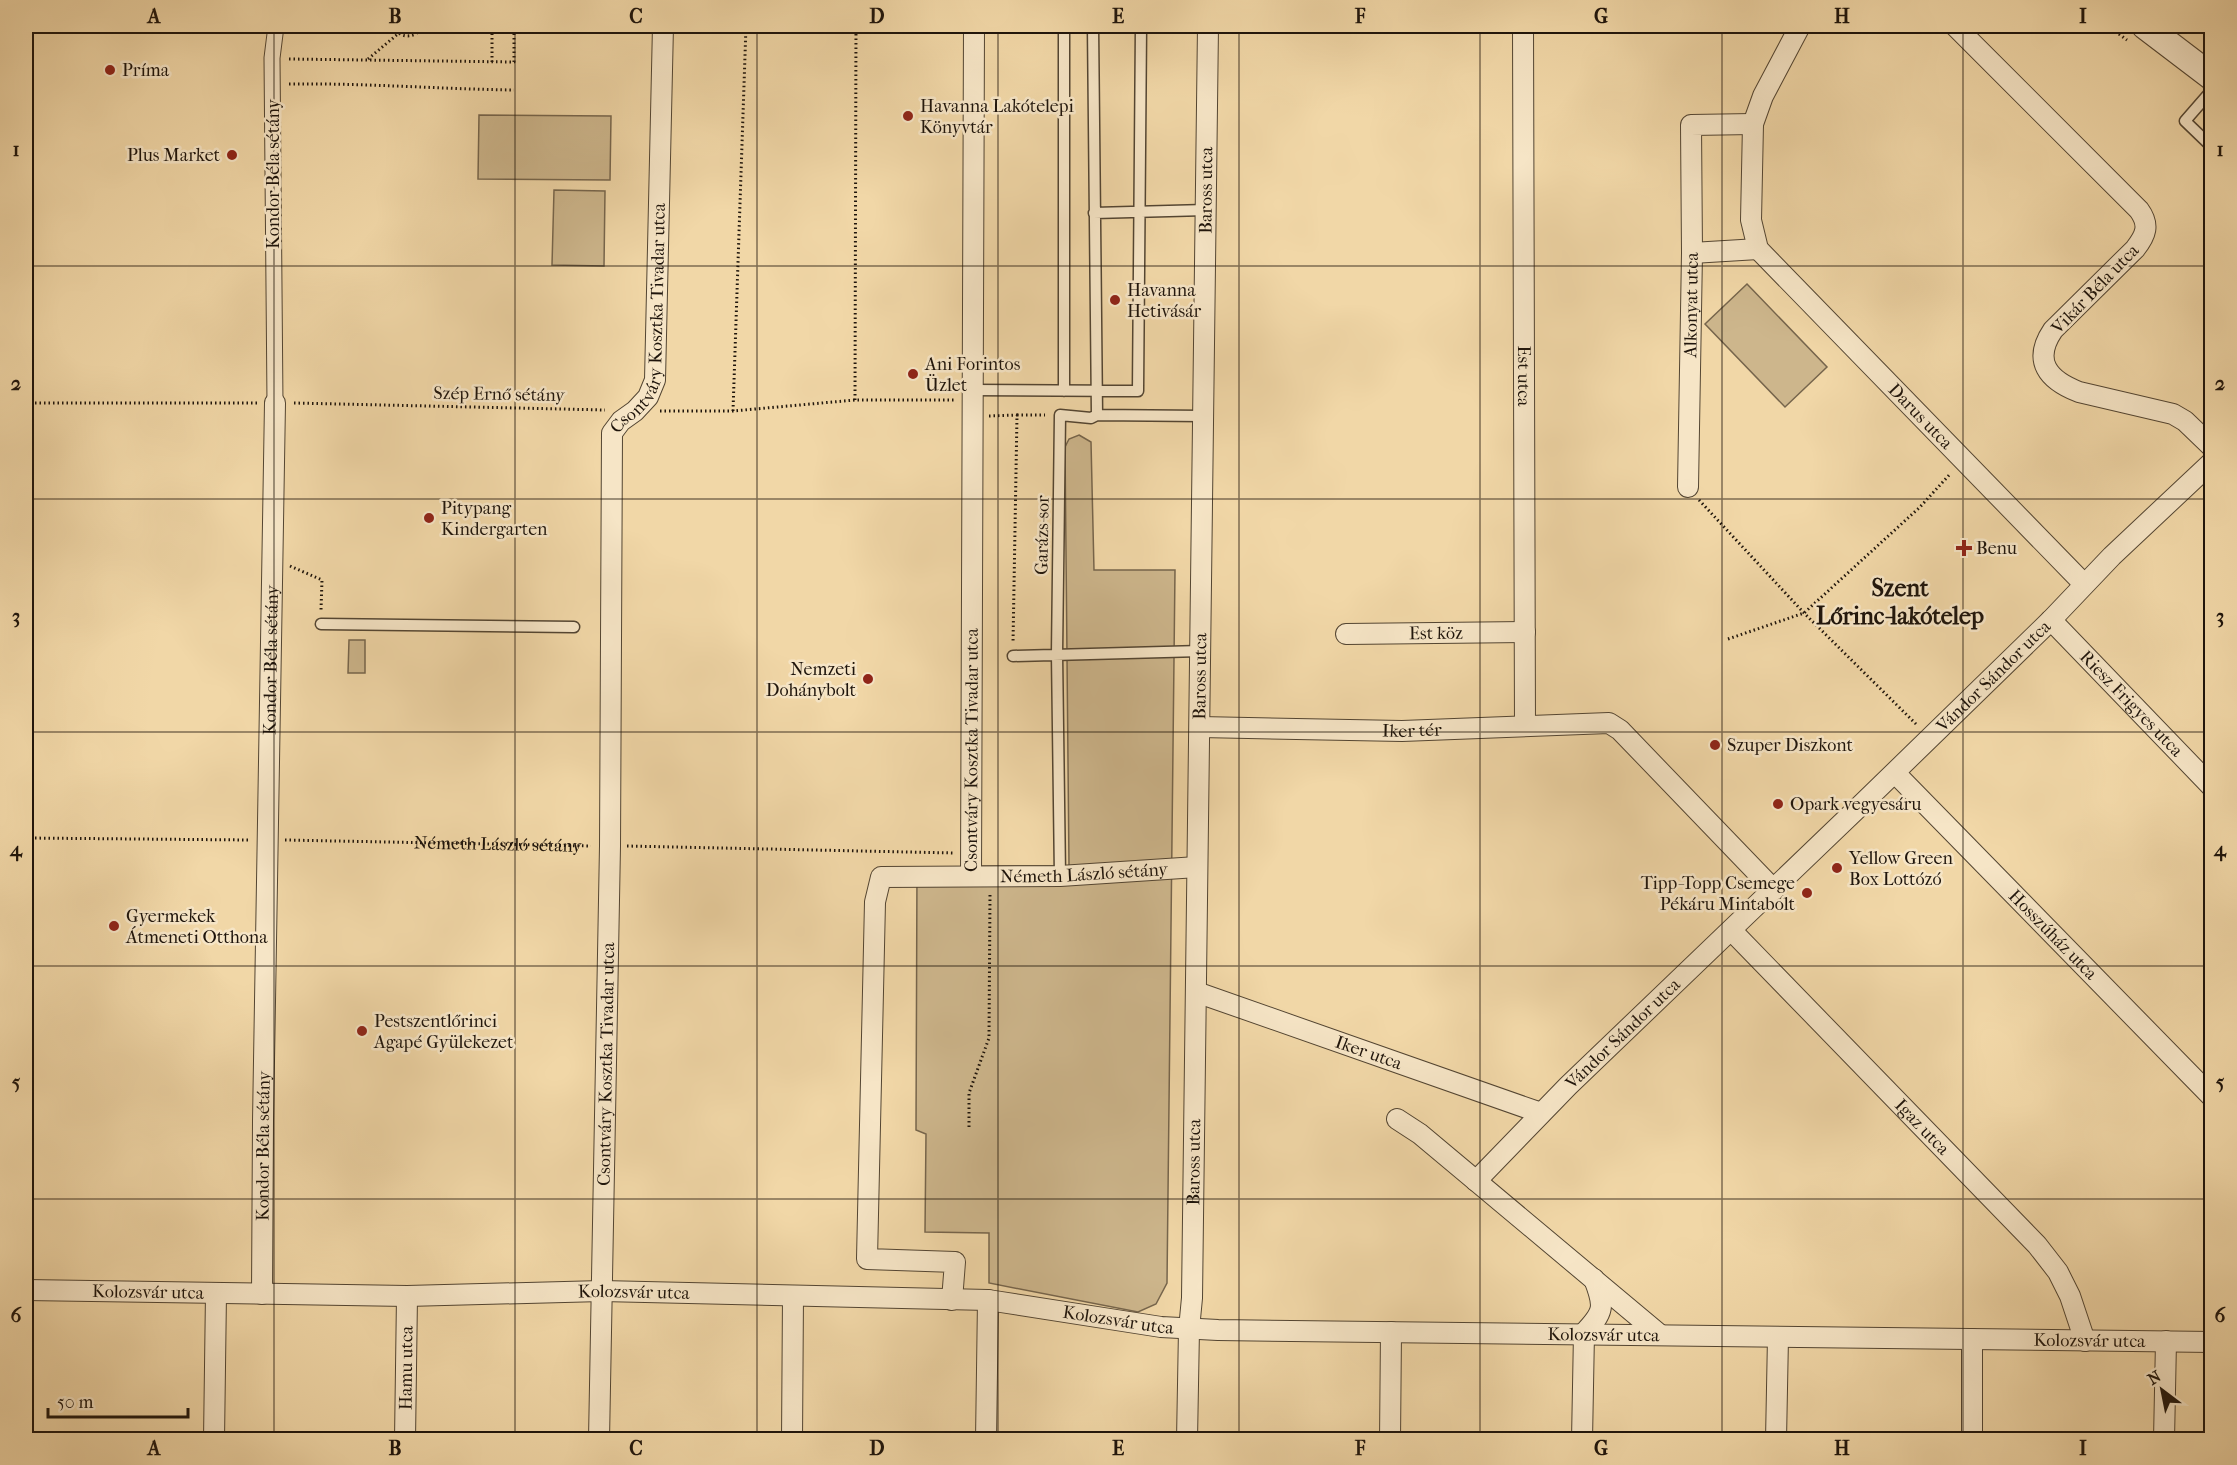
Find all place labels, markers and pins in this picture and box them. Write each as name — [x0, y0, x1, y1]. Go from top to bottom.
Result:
place label: Príma — [122, 60, 170, 81]
marker: Príma — [103, 63, 117, 77]
place label: Havanna Lakótelepi Könyvtár — [920, 96, 1074, 138]
marker: Havanna Lakótelepi Könyvtár — [901, 109, 915, 123]
place label: Plus Market — [127, 145, 221, 166]
marker: Plus Market — [225, 148, 239, 162]
place label: Havanna Hetivásár — [1127, 280, 1202, 322]
marker: Havanna Hetivásár — [1108, 293, 1122, 307]
place label: Ani Forintos Üzlet — [924, 354, 1021, 396]
marker: Ani Forintos Üzlet — [906, 367, 920, 381]
place label: Pitypang Kindergarten — [441, 498, 548, 540]
marker: Pitypang Kindergarten — [422, 511, 436, 525]
place label: Benu — [1976, 538, 2017, 559]
marker: Benu — [1957, 541, 1971, 555]
place label: Nemzeti Dohánybolt — [766, 659, 857, 701]
marker: Nemzeti Dohánybolt — [861, 672, 875, 686]
place label: Szuper Diszkont — [1727, 735, 1854, 756]
marker: Szuper Diszkont — [1708, 738, 1722, 752]
place label: Opark vegyesáru — [1790, 794, 1921, 815]
marker: Opark vegyesáru — [1771, 797, 1785, 811]
place label: Yellow Green Box Lottózó — [1848, 848, 1953, 890]
marker: Yellow Green Box Lottózó — [1830, 861, 1844, 875]
place label: Tipp-Topp Csemege Pékáru Mintabolt — [1641, 873, 1796, 915]
marker: Tipp-Topp Csemege Pékáru Mintabolt — [1800, 886, 1814, 900]
place label: Gyermekek Átmeneti Otthona — [125, 906, 268, 948]
marker: Gyermekek Átmeneti Otthona — [107, 919, 121, 933]
place label: Pestszentlőrinci Agapé Gyülekezet — [373, 1011, 514, 1053]
marker: Pestszentlőrinci Agapé Gyülekezet — [355, 1024, 369, 1038]

